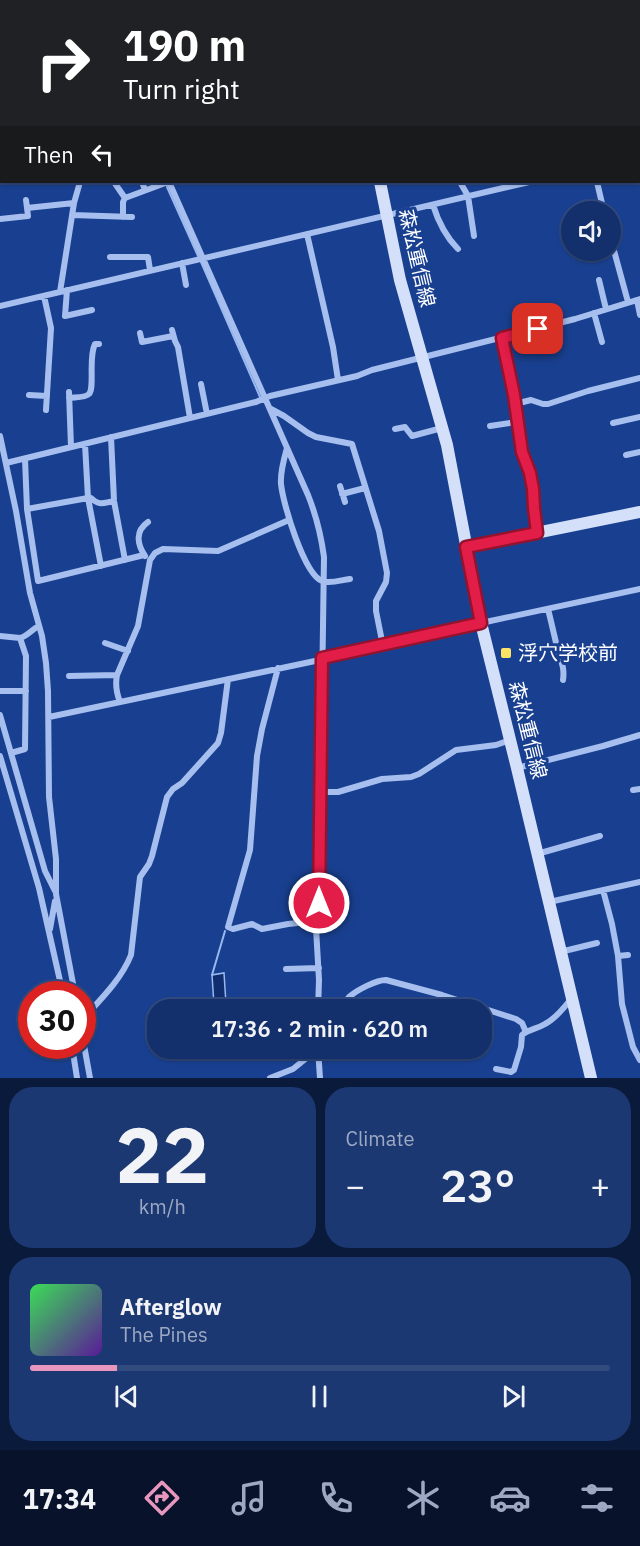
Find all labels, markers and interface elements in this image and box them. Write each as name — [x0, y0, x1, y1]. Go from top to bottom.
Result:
text: 190 m — [123, 18, 246, 73]
icon: right — [24, 24, 102, 102]
text: Turn right — [123, 71, 240, 106]
icon: left — [86, 138, 119, 171]
text: Then — [24, 140, 74, 169]
map controls — [561, 201, 621, 261]
button: sound — [561, 201, 621, 261]
street label: 森松重信線 — [393, 206, 442, 310]
pin — [512, 303, 563, 354]
icon: arrive — [521, 312, 554, 345]
place label: 浮穴学校前 — [518, 639, 618, 666]
marker: 浮穴学校前 — [499, 646, 513, 660]
street label: 森松重信線 — [503, 678, 554, 782]
position arrow — [287, 871, 351, 935]
speed limit sign: 30 — [18, 981, 96, 1059]
text: 17:36 · 2 min · 620 m — [211, 1014, 428, 1043]
text: 22 — [115, 1103, 209, 1204]
text: Climate — [346, 1125, 414, 1152]
text: 23° — [440, 1156, 515, 1214]
text: − — [346, 1164, 365, 1207]
text: + — [590, 1164, 610, 1207]
text: km/h — [139, 1193, 186, 1220]
text: Afterglow — [120, 1292, 222, 1321]
text: The Pines — [120, 1321, 208, 1348]
icon: previous — [110, 1380, 143, 1413]
icon: pause — [303, 1380, 336, 1413]
icon: next — [497, 1380, 530, 1413]
icon: directions — [141, 1477, 183, 1519]
icon: music — [228, 1477, 270, 1519]
icon: phone — [315, 1477, 357, 1519]
icon: climate — [402, 1477, 444, 1519]
icon: car — [489, 1477, 531, 1519]
icon: filters — [576, 1477, 618, 1519]
text: 17:34 — [22, 1481, 96, 1516]

